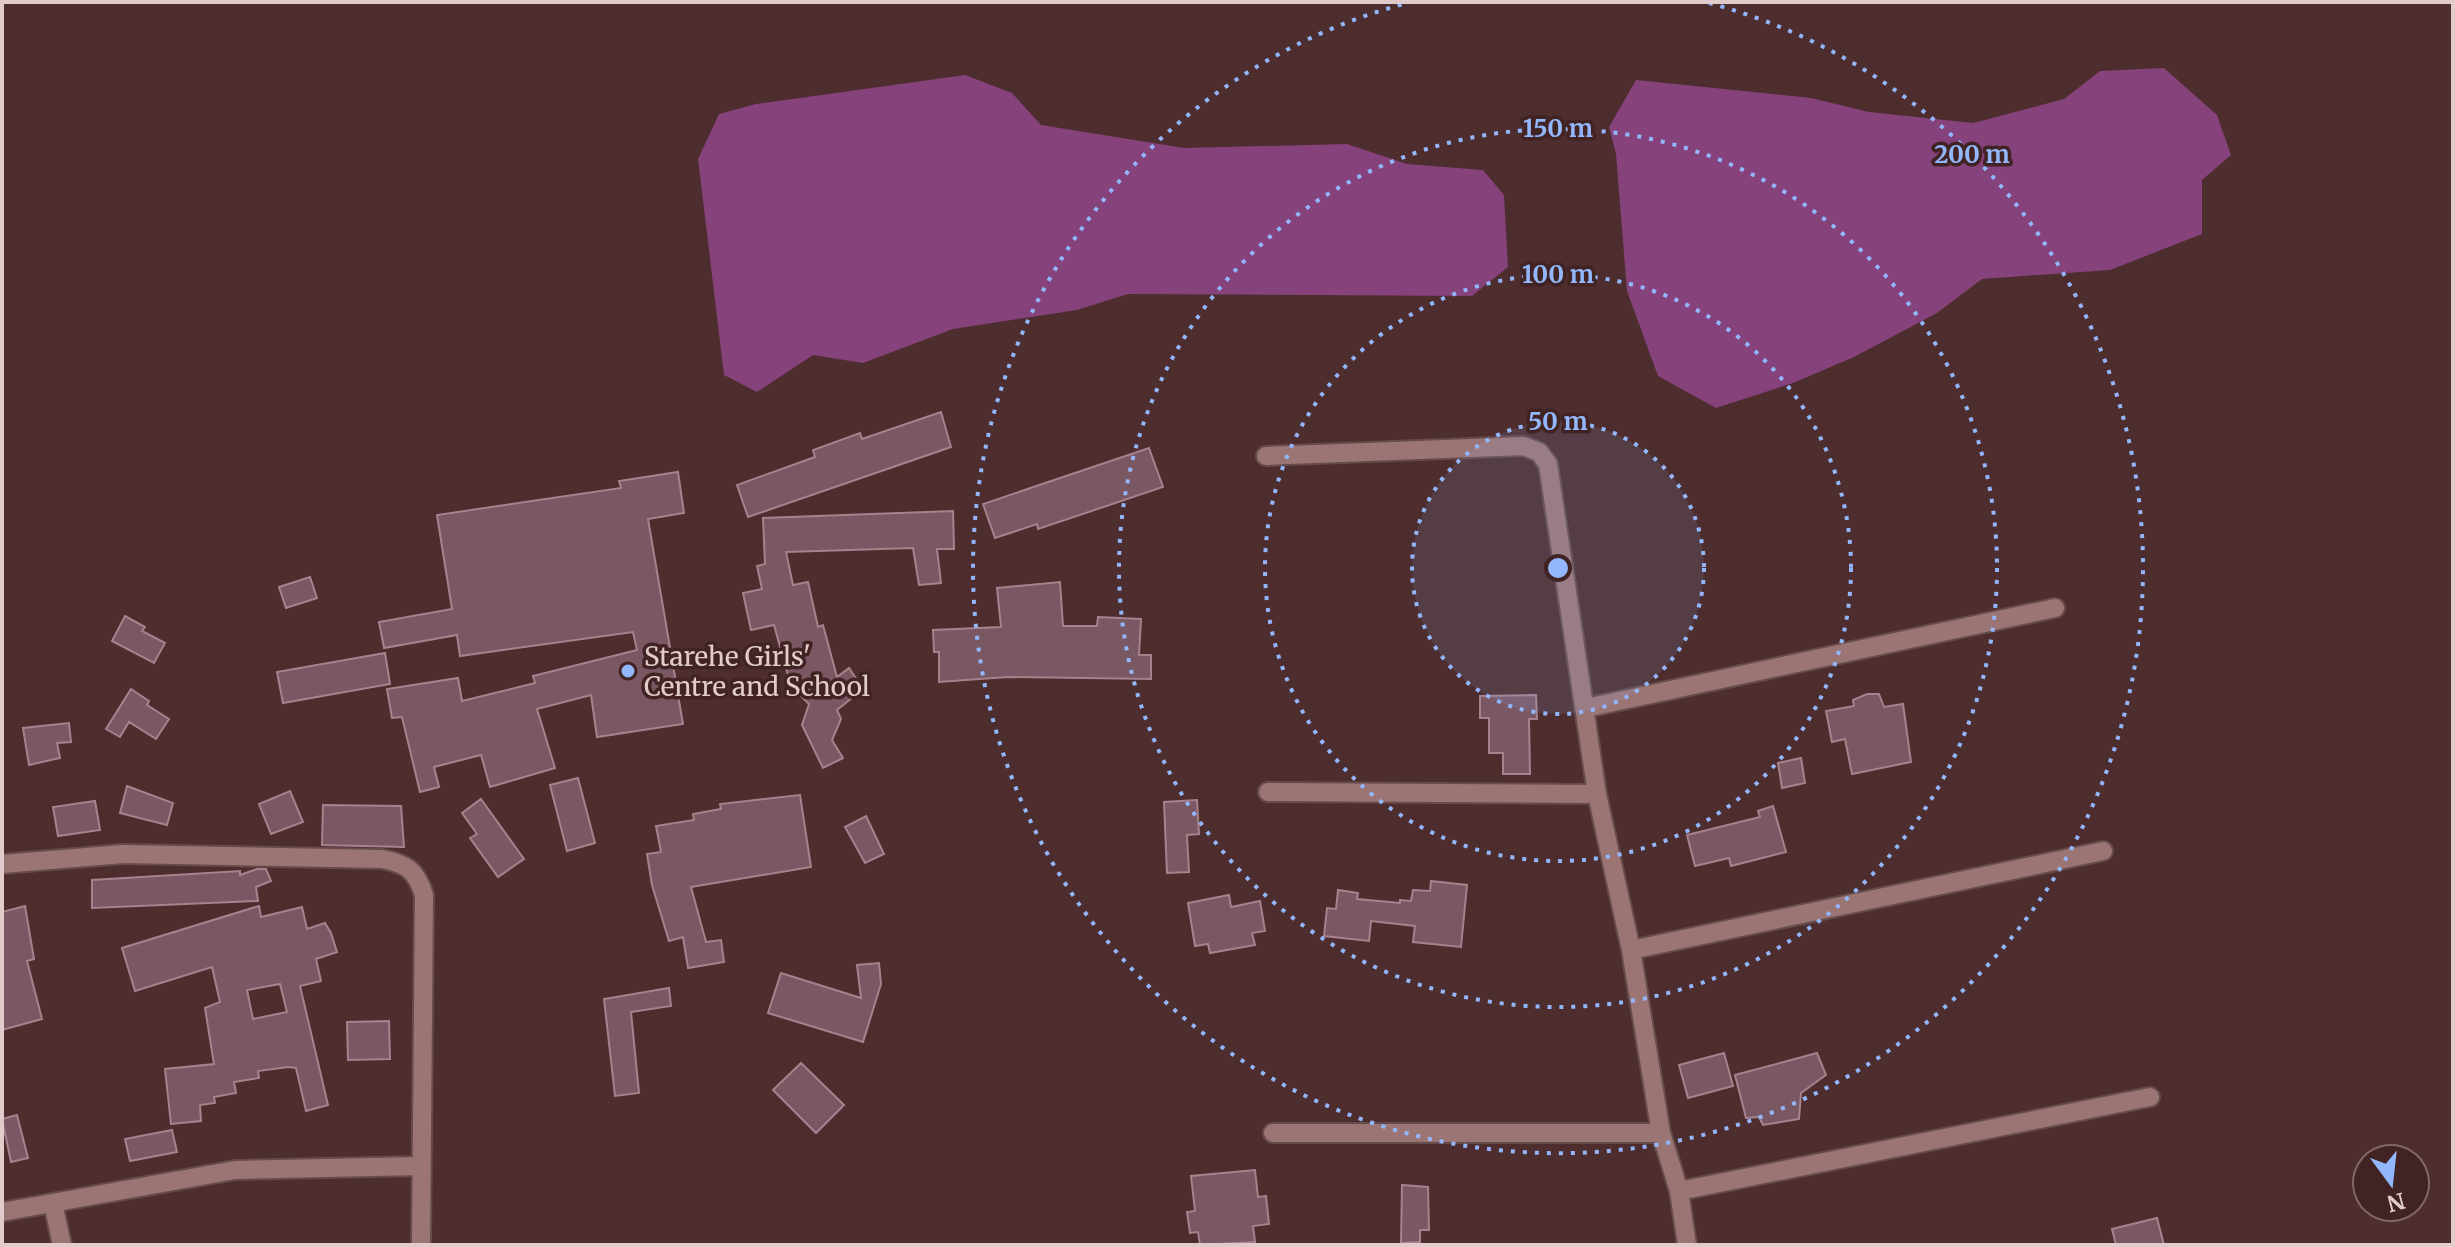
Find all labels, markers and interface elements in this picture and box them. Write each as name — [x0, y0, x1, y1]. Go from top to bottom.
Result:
text: 150 m — [1523, 113, 1593, 144]
text: 200 m — [1934, 139, 2010, 170]
text: 100 m — [1522, 259, 1594, 290]
text: 50 m — [1528, 406, 1588, 437]
centre of rings — [1544, 554, 1572, 582]
place label: Starehe Girls' Centre and School — [644, 640, 870, 703]
marker: Starehe Girls' Centre and School — [619, 662, 637, 680]
north arrow — [2351, 1143, 2431, 1223]
text: N — [2384, 1187, 2408, 1218]

